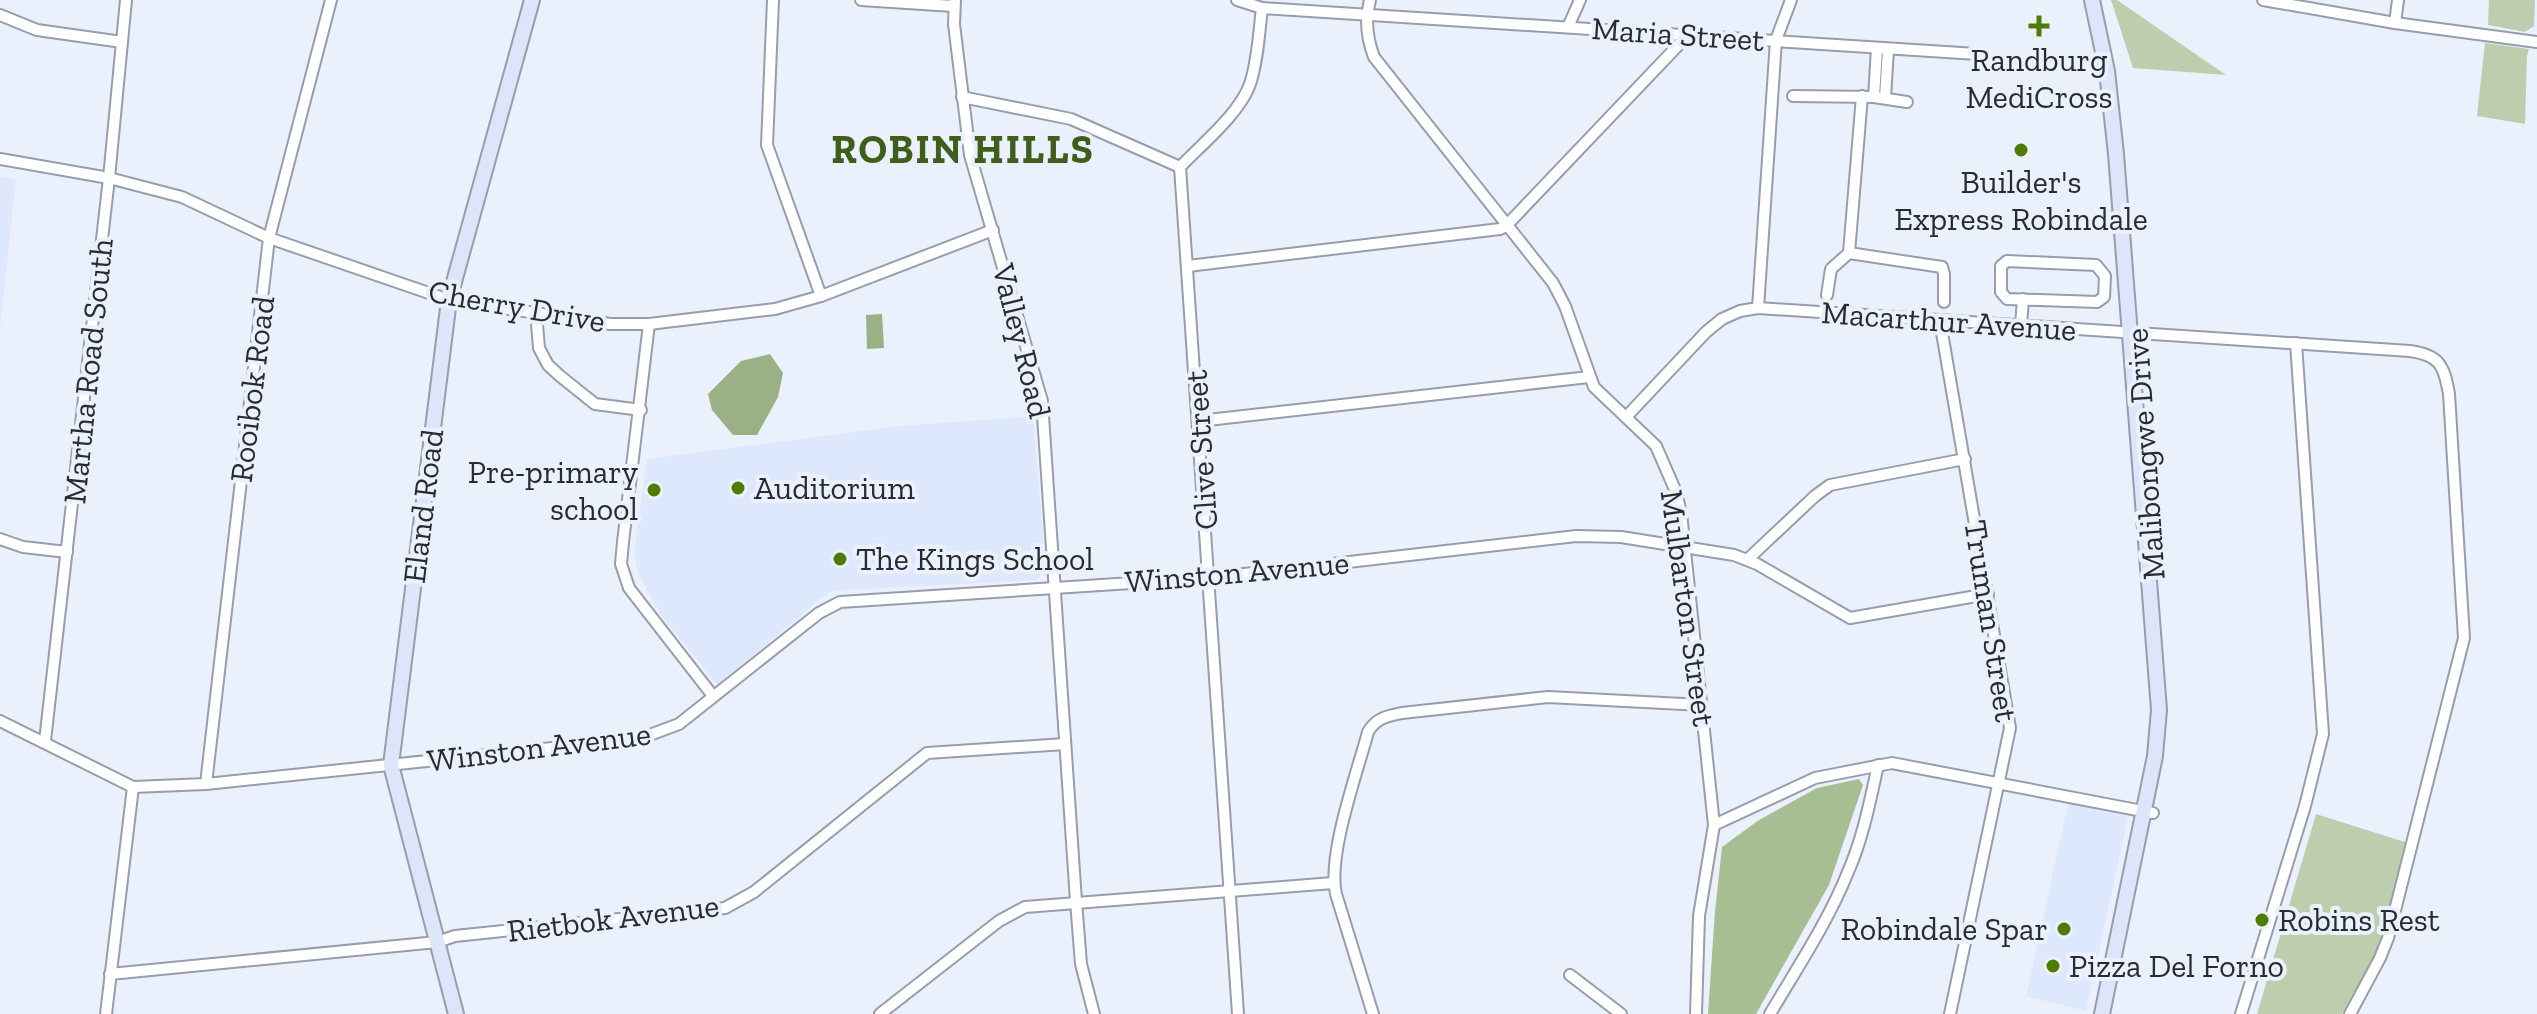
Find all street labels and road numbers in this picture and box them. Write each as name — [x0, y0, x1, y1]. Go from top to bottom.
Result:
street label: Maria Street — [1590, 9, 1766, 59]
street label: Martha Road South — [55, 236, 121, 506]
street label: Valley Road — [984, 259, 1060, 422]
street label: Cherry Drive — [426, 272, 608, 340]
street label: Rooibok Road — [222, 293, 282, 484]
street label: Macarthur Avenue — [1820, 293, 2078, 349]
street label: Malibongwe Drive — [2117, 327, 2173, 581]
street label: Clive Street — [1176, 369, 1226, 531]
street label: Eland Road — [395, 426, 451, 585]
street label: Mulbarton Street — [1653, 487, 1723, 729]
street label: Truman Street — [1956, 517, 2026, 725]
street label: Winston Avenue — [1123, 543, 1351, 601]
street label: Winston Avenue — [425, 714, 653, 780]
street label: Rietbok Avenue — [505, 886, 721, 950]

